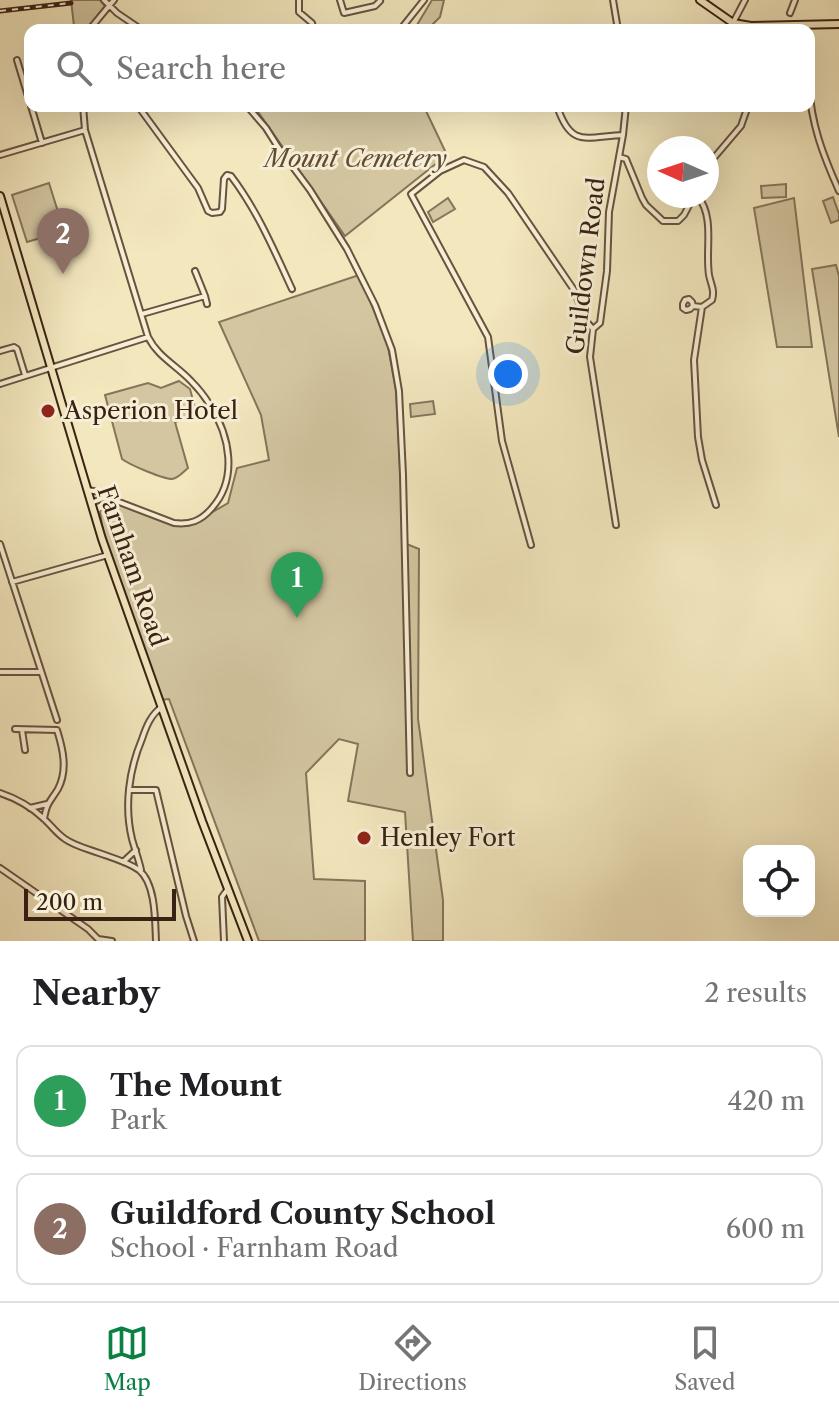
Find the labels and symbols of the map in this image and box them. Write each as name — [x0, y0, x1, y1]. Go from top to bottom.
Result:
north arrow — [647, 136, 719, 208]
park label: Mount Cemetery — [262, 144, 447, 173]
street label: Guildown Road — [560, 176, 611, 356]
pin: 2 — [37, 208, 89, 274]
your location — [488, 354, 528, 394]
place label: Asperion Hotel — [63, 396, 238, 425]
marker: Asperion Hotel — [39, 402, 57, 420]
street label: Farnham Road — [91, 482, 174, 650]
pin: 1 — [271, 552, 323, 618]
place label: Henley Fort — [380, 823, 516, 852]
marker: Henley Fort — [355, 829, 373, 847]
scale bar — [24, 885, 176, 921]

